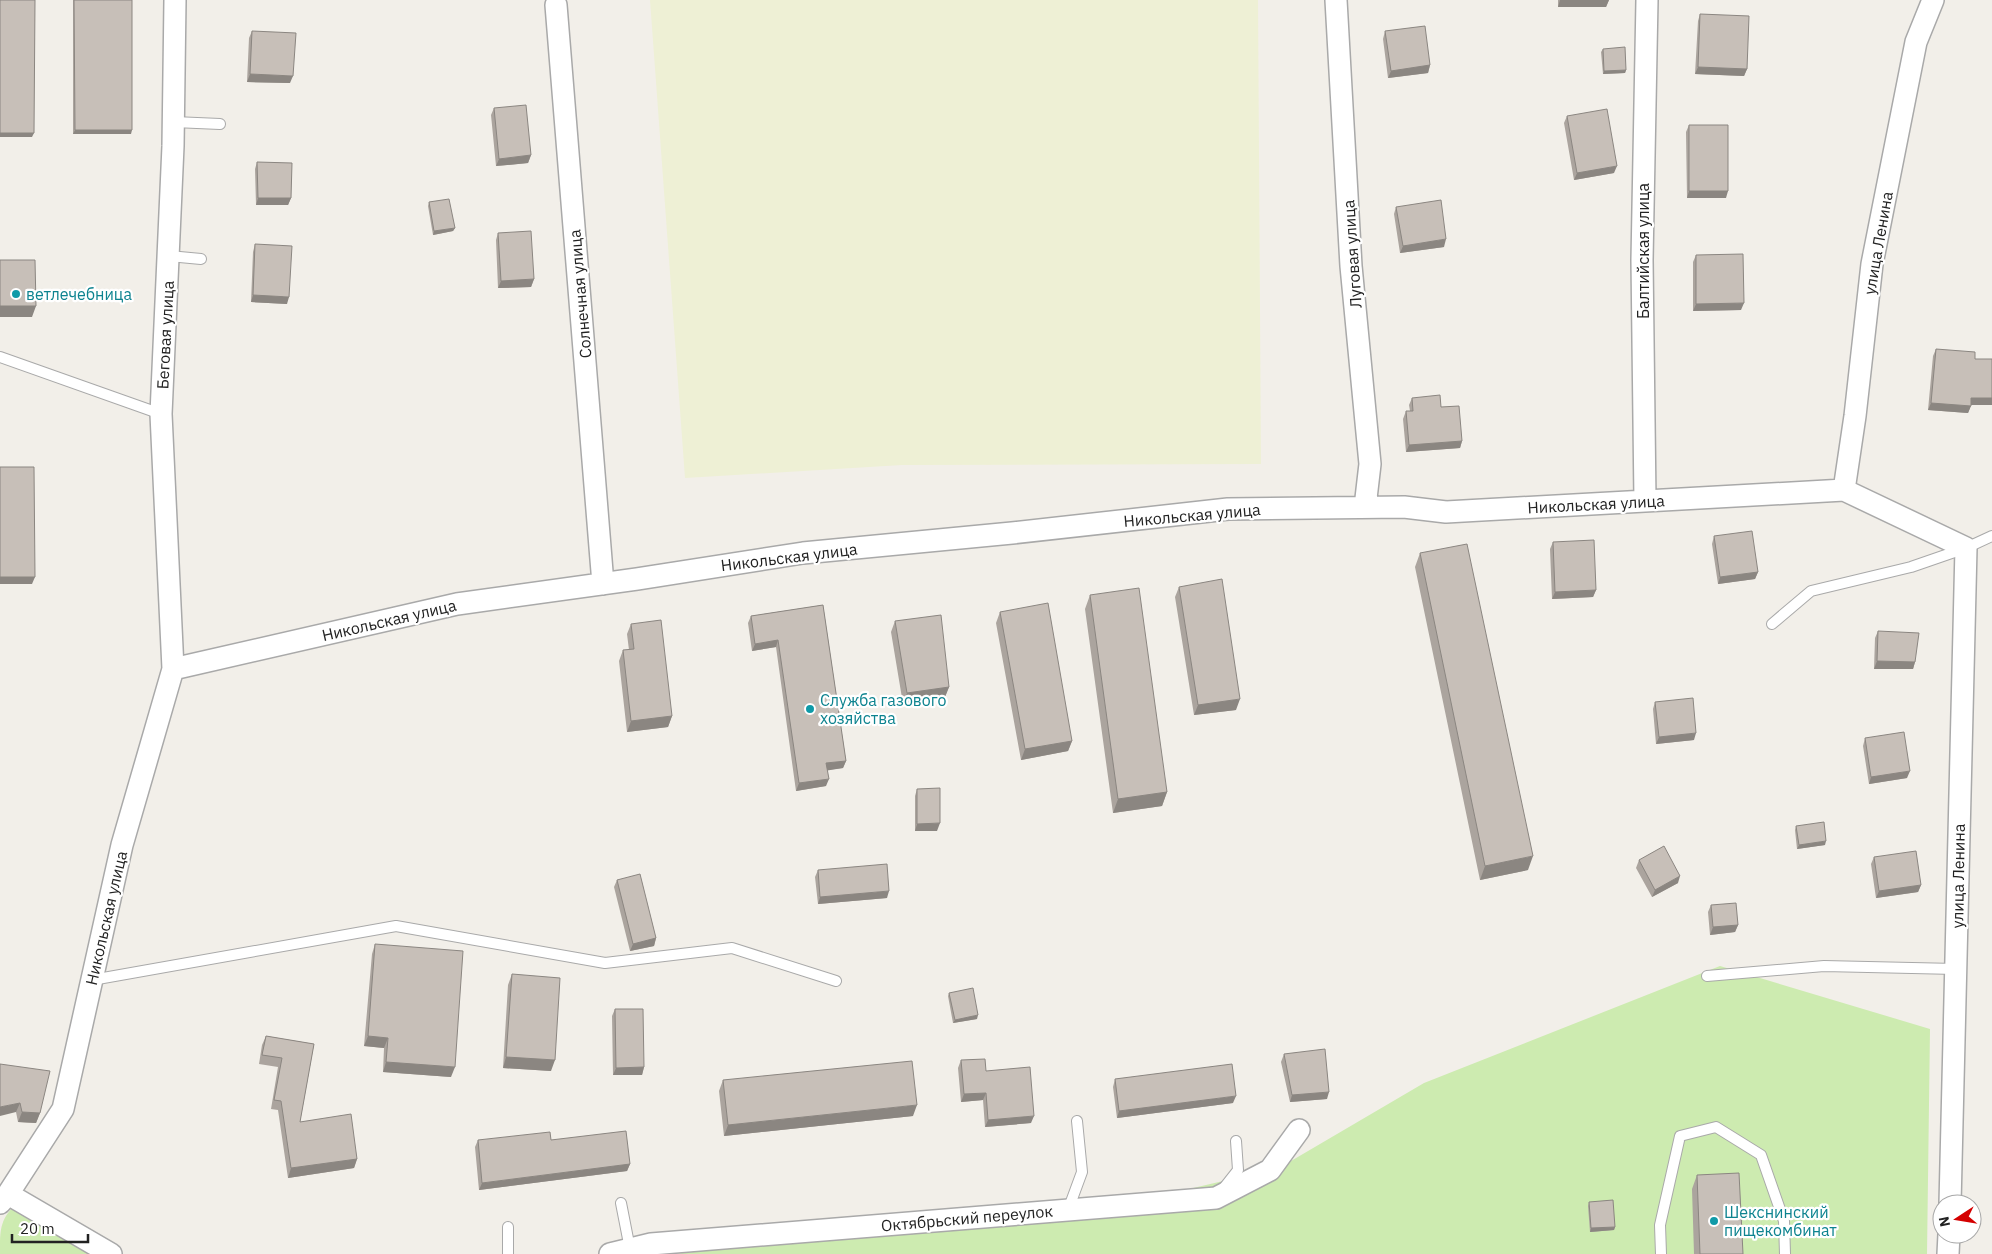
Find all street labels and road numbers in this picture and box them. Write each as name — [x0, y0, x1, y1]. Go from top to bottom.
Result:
street label: Балтийская улица — [1633, 182, 1653, 319]
street label: улица Ленина — [1859, 189, 1897, 296]
street label: Луговая улица — [1338, 199, 1366, 309]
street label: Солнечная улица — [564, 228, 596, 359]
street label: Беговая улица — [152, 280, 178, 390]
street label: Никольская улица — [1527, 490, 1666, 518]
street label: Никольская улица — [1123, 499, 1262, 531]
street label: Никольская улица — [720, 539, 859, 575]
street label: Никольская улица — [320, 595, 459, 645]
street label: улица Ленина — [1947, 823, 1969, 928]
street label: Никольская улица — [81, 848, 131, 987]
street label: Октябрьский переулок — [880, 1200, 1054, 1235]

